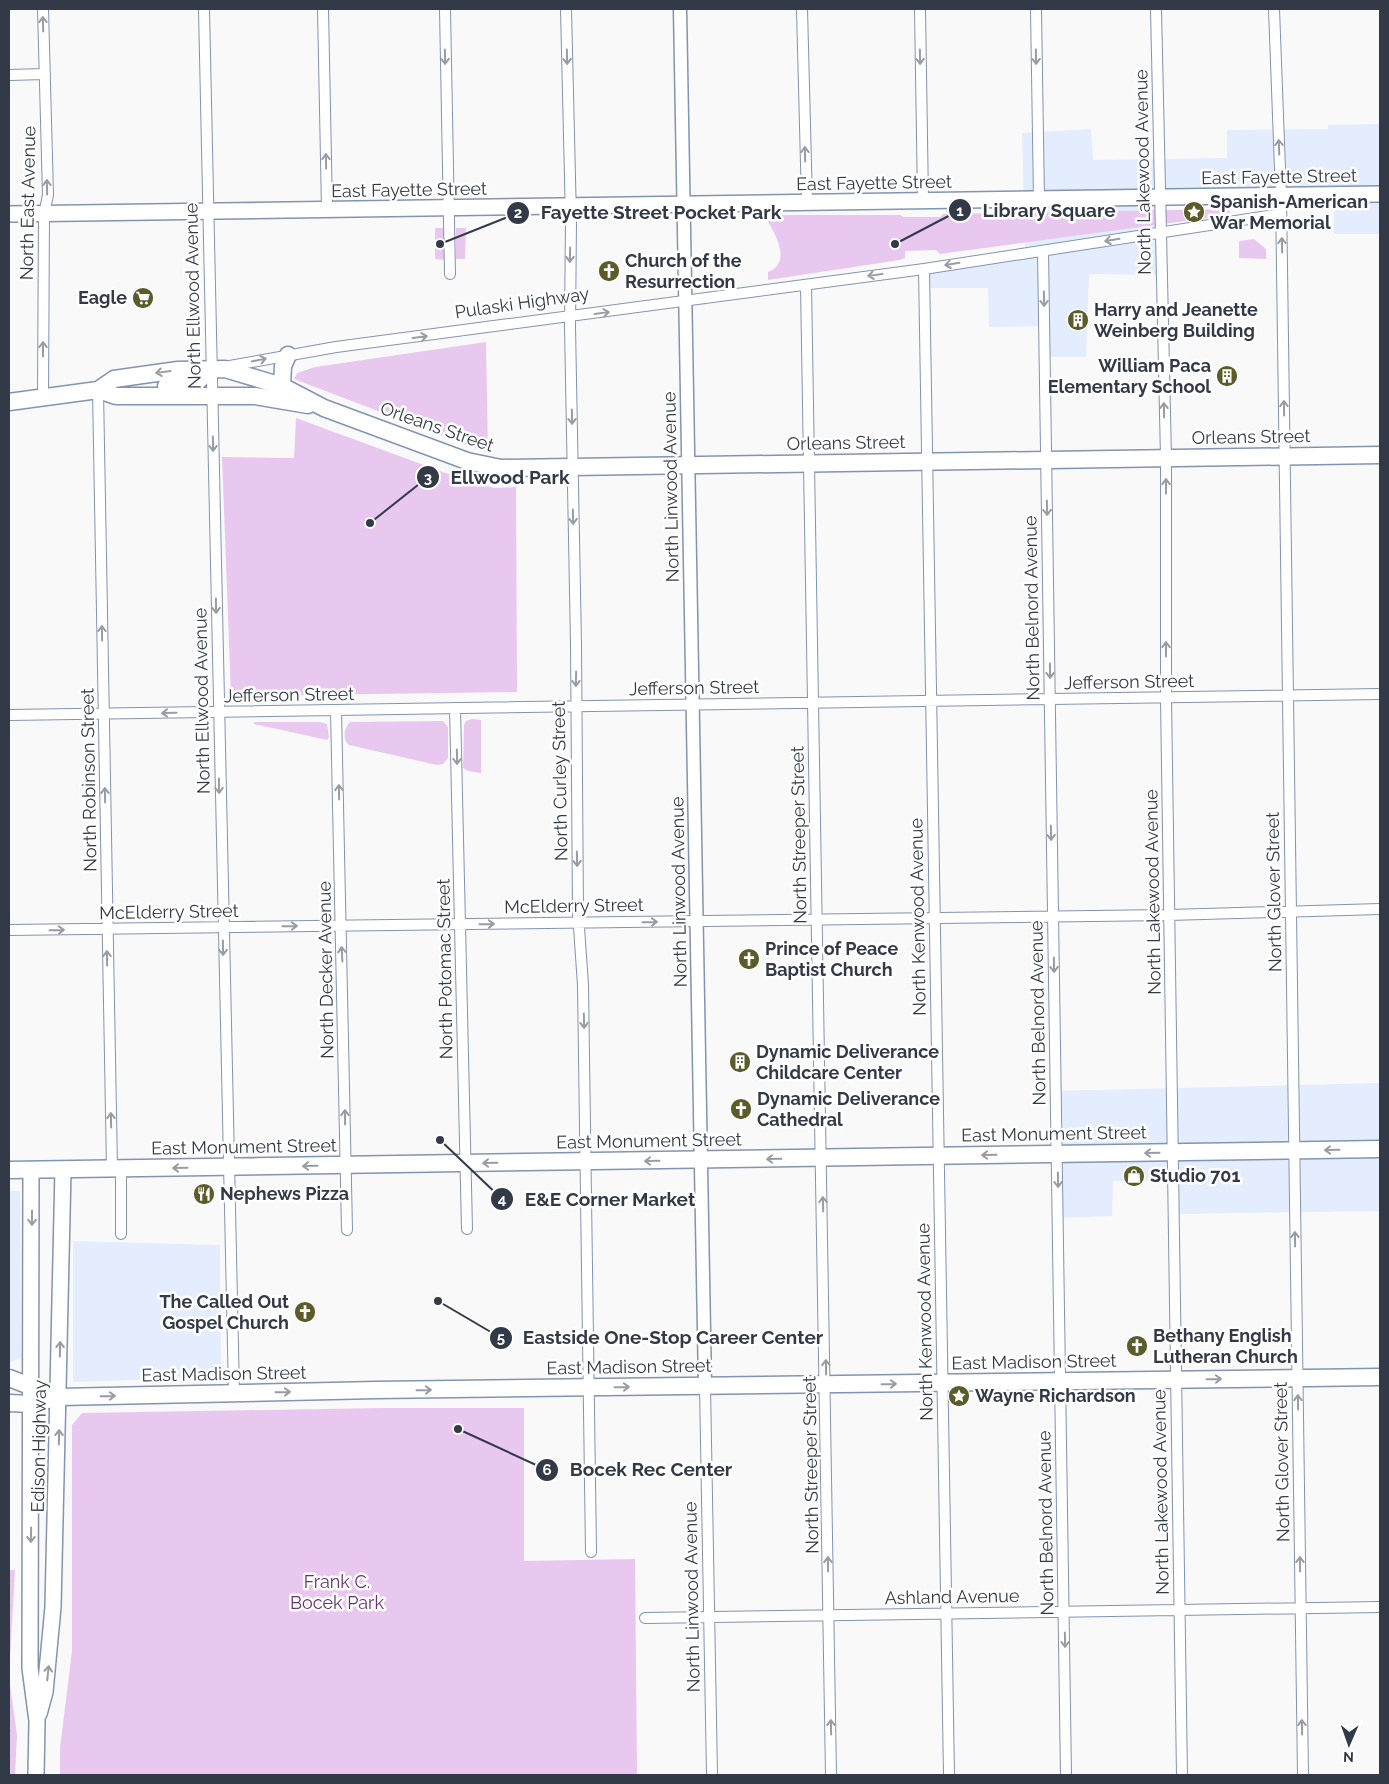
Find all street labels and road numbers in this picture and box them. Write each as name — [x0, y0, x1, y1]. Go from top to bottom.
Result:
street label: North Lakewood Avenue — [1130, 69, 1155, 275]
street label: North East Avenue — [16, 125, 39, 280]
street label: East Fayette Street — [1201, 165, 1357, 188]
street label: East Fayette Street — [796, 171, 952, 194]
street label: East Fayette Street — [331, 178, 487, 201]
street label: North Ellwood Avenue — [180, 202, 205, 389]
street label: Pulaski Highway — [453, 283, 591, 322]
street label: North Linwood Avenue — [658, 391, 683, 583]
street label: Orleans Street — [378, 397, 497, 456]
street label: Orleans Street — [1191, 425, 1311, 448]
street label: Orleans Street — [786, 431, 906, 454]
street label: North Belnord Avenue — [1019, 515, 1044, 701]
street label: North Ellwood Avenue — [189, 607, 214, 794]
street label: Jefferson Street — [1064, 670, 1194, 693]
street label: Jefferson Street — [629, 676, 759, 699]
street label: Jefferson Street — [224, 683, 354, 706]
street label: North Robinson Street — [76, 688, 101, 872]
street label: North Curley Street — [548, 701, 571, 861]
street label: North Streeper Street — [786, 746, 811, 924]
street label: North Lakewood Avenue — [1140, 789, 1165, 995]
street label: North Linwood Avenue — [666, 796, 691, 988]
street label: North Glover Street — [1262, 812, 1285, 972]
street label: North Kenwood Avenue — [905, 817, 930, 1016]
street label: North Potomac Street — [432, 878, 457, 1060]
street label: North Decker Avenue — [313, 880, 338, 1059]
street label: McElderry Street — [504, 894, 644, 917]
street label: McElderry Street — [99, 900, 239, 923]
street label: North Belnord Avenue — [1025, 920, 1050, 1106]
street label: East Monument Street — [961, 1121, 1147, 1146]
street label: East Monument Street — [556, 1128, 742, 1153]
street label: East Monument Street — [151, 1134, 337, 1159]
street label: North Kenwood Avenue — [912, 1222, 937, 1421]
street label: East Madison Street — [951, 1350, 1117, 1373]
street label: East Madison Street — [546, 1355, 712, 1378]
street label: East Madison Street — [141, 1362, 307, 1385]
street label: North Streeper Street — [798, 1376, 823, 1554]
street label: Edison Highway — [27, 1379, 50, 1512]
street label: North Glover Street — [1270, 1382, 1293, 1542]
street label: North Lakewood Avenue — [1148, 1389, 1173, 1595]
street label: North Belnord Avenue — [1033, 1430, 1058, 1616]
street label: North Linwood Avenue — [679, 1501, 704, 1693]
street label: Ashland Avenue — [884, 1585, 1020, 1608]

